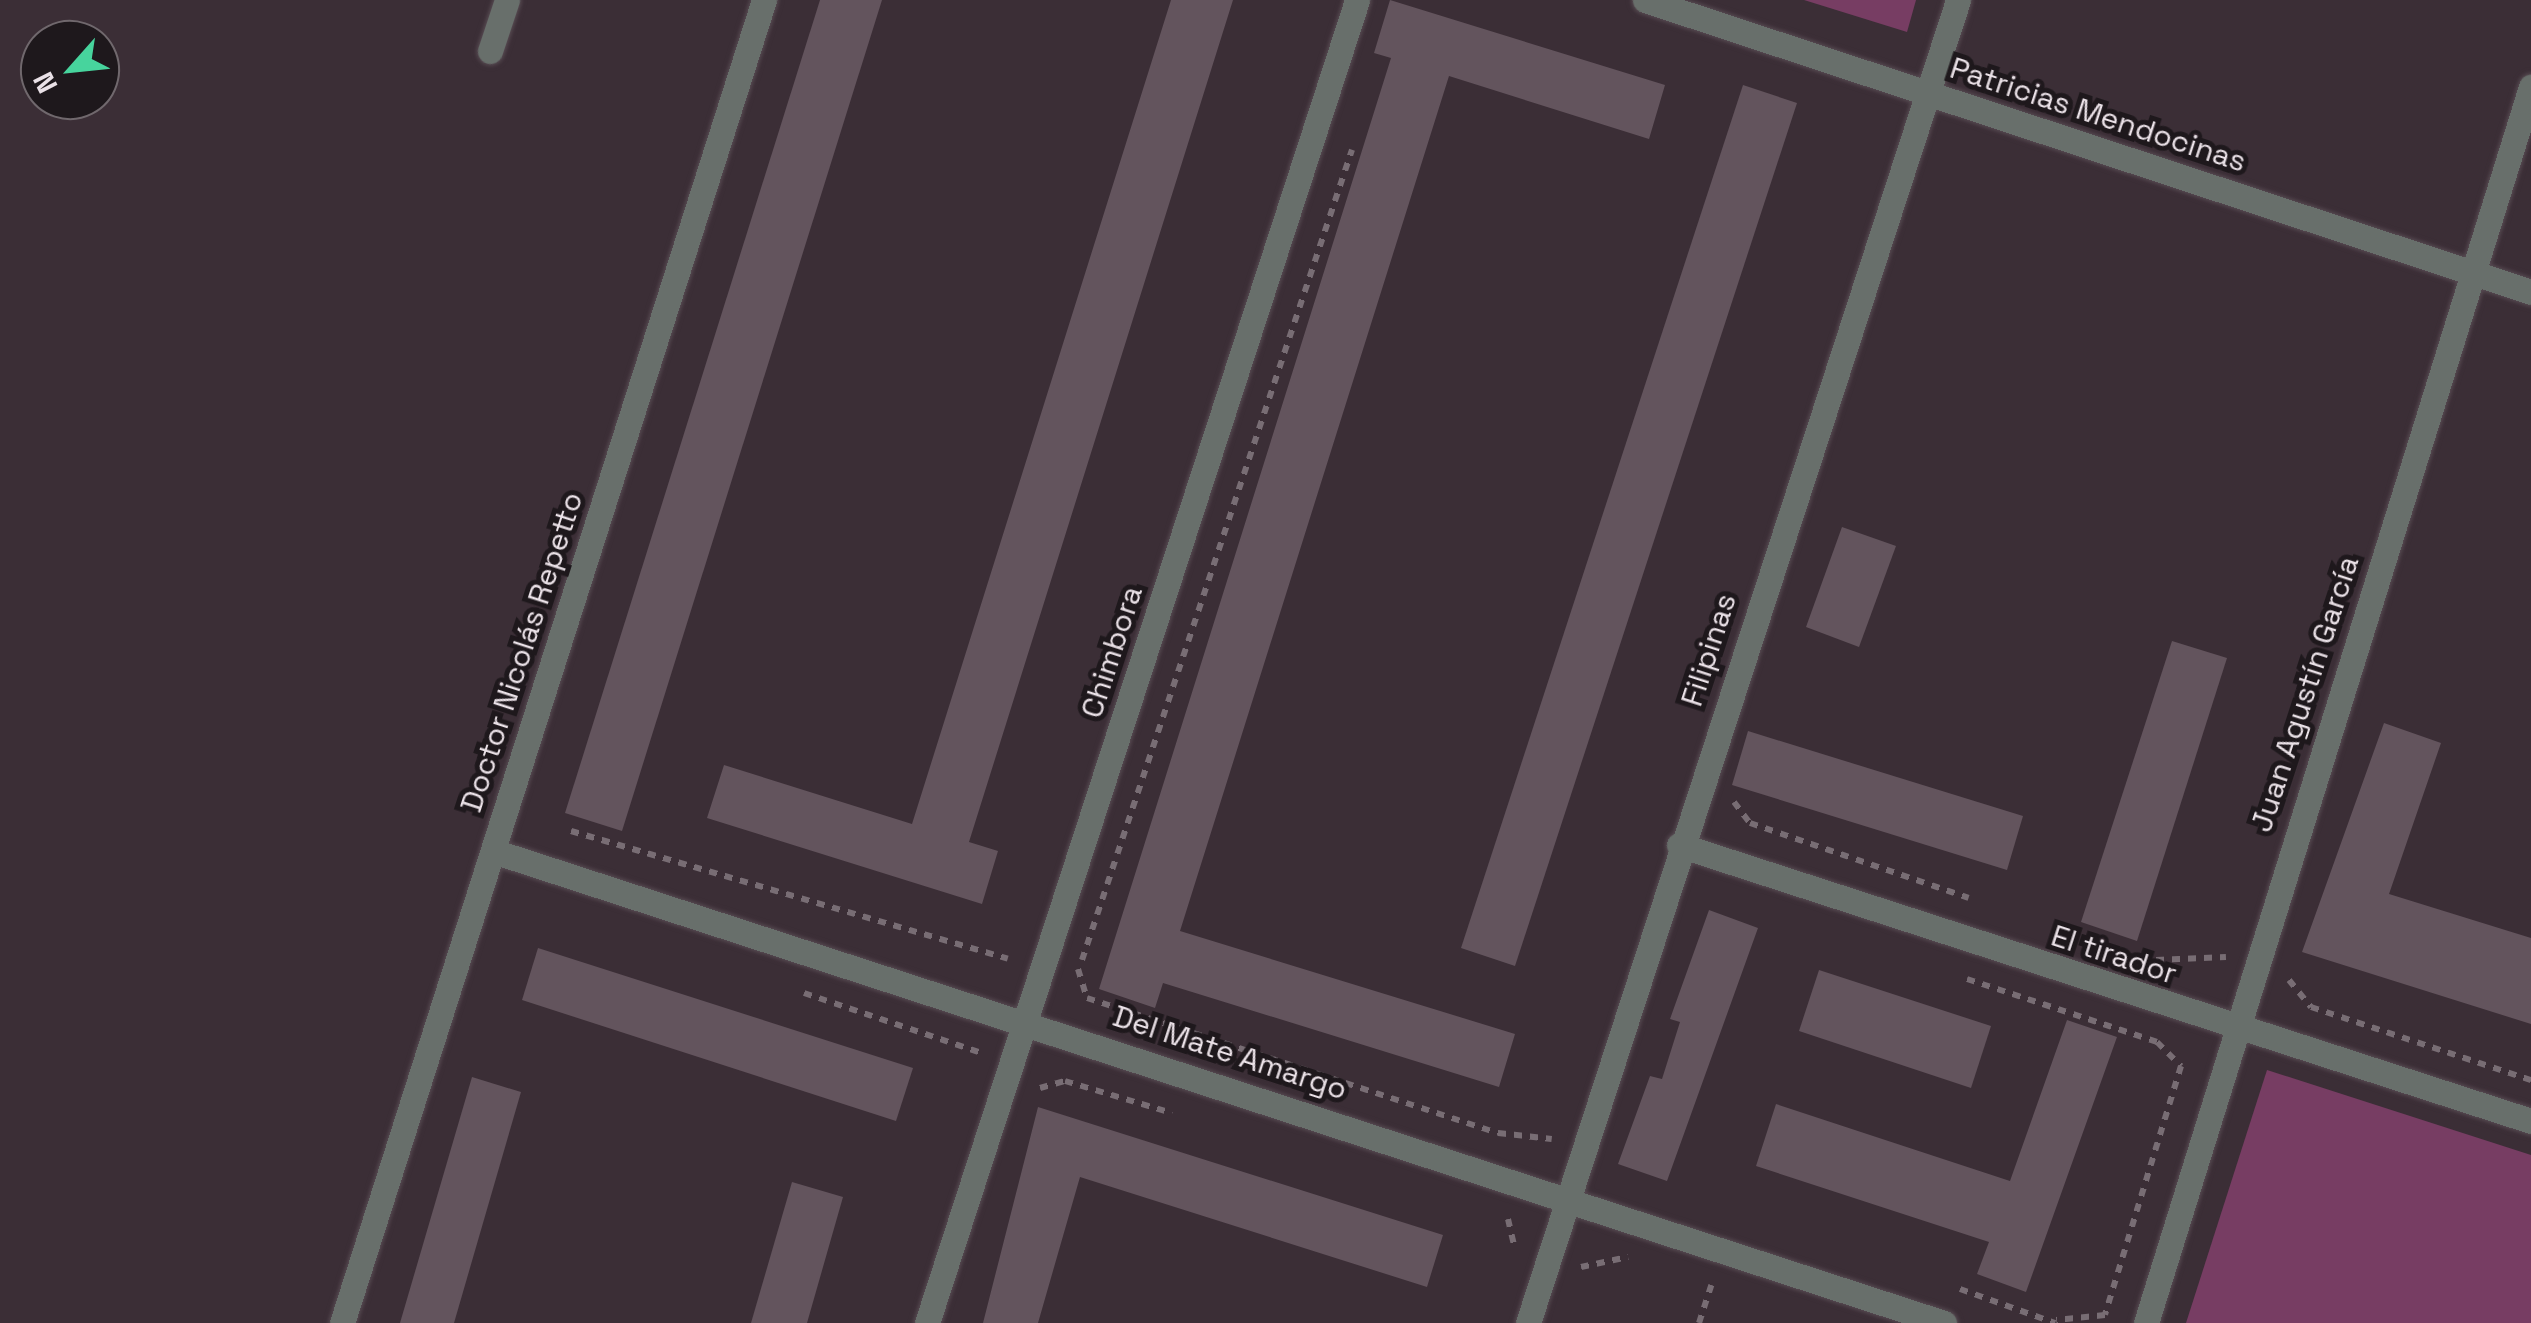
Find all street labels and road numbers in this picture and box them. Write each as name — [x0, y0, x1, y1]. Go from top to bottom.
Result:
street label: Patricias Mendocinas — [1946, 50, 2250, 180]
street label: Doctor Nicolás Repetto — [453, 488, 591, 816]
street label: Juan Agustín García — [2243, 551, 2367, 837]
street label: Chimbora — [1074, 581, 1150, 723]
street label: Filipinas — [1674, 589, 1744, 711]
street label: El tirador — [2047, 918, 2181, 992]
street label: Del Mate Amargo — [1108, 998, 1352, 1108]

